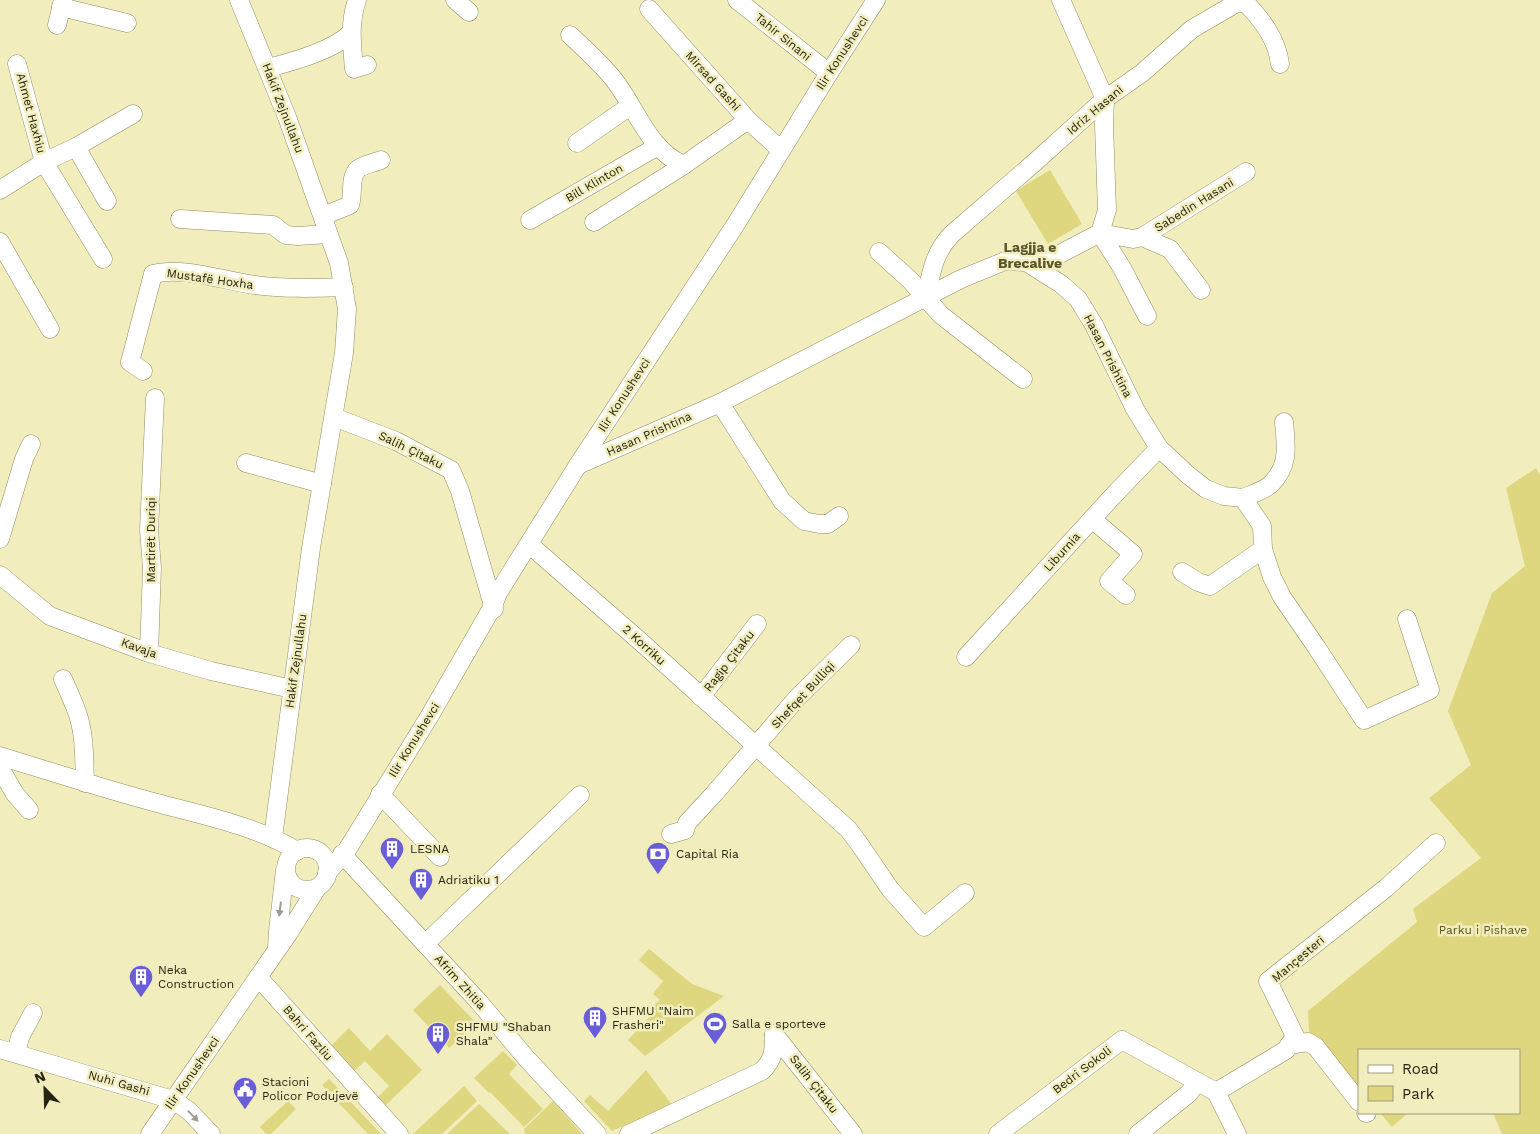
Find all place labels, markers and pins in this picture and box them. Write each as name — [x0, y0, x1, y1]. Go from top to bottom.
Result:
building icon: LESNA — [379, 836, 405, 870]
bank icon: Capital Ria — [645, 841, 671, 875]
place label: LESNA — [410, 842, 449, 856]
place label: Capital Ria — [676, 847, 739, 861]
building icon: Adriatiku 1 — [408, 867, 434, 901]
place label: Adriatiku 1 — [438, 873, 499, 887]
place label: Neka Construction — [158, 963, 234, 991]
building icon: Neka Construction — [128, 964, 154, 998]
place label: SHFMU "Naim Frasheri" — [612, 1004, 694, 1032]
building icon: SHFMU "Naim Frasheri" — [582, 1005, 608, 1039]
sports icon: Salla e sporteve — [702, 1011, 728, 1045]
place label: Salla e sporteve — [732, 1017, 826, 1031]
place label: SHFMU "Shaban Shala" — [456, 1020, 551, 1048]
building icon: SHFMU "Shaban Shala" — [425, 1021, 451, 1055]
place label: Stacioni Policor Podujevë — [262, 1075, 358, 1103]
public building icon: Stacioni Policor Podujevë — [232, 1076, 258, 1110]

